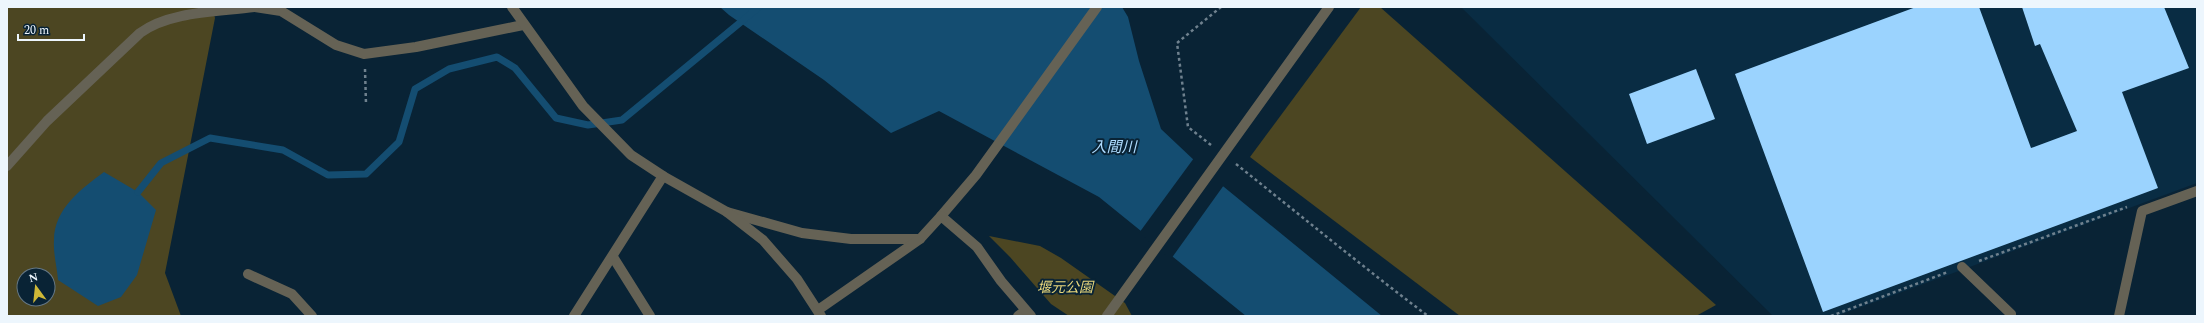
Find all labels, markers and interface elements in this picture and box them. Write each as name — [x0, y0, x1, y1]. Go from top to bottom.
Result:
scale bar — [18, 16, 84, 42]
text: 20 m — [24, 21, 49, 40]
water label: 入間川 — [1091, 136, 1138, 159]
north arrow — [16, 267, 56, 307]
text: N — [27, 268, 40, 287]
park label: 堰元公園 — [1037, 277, 1095, 298]

